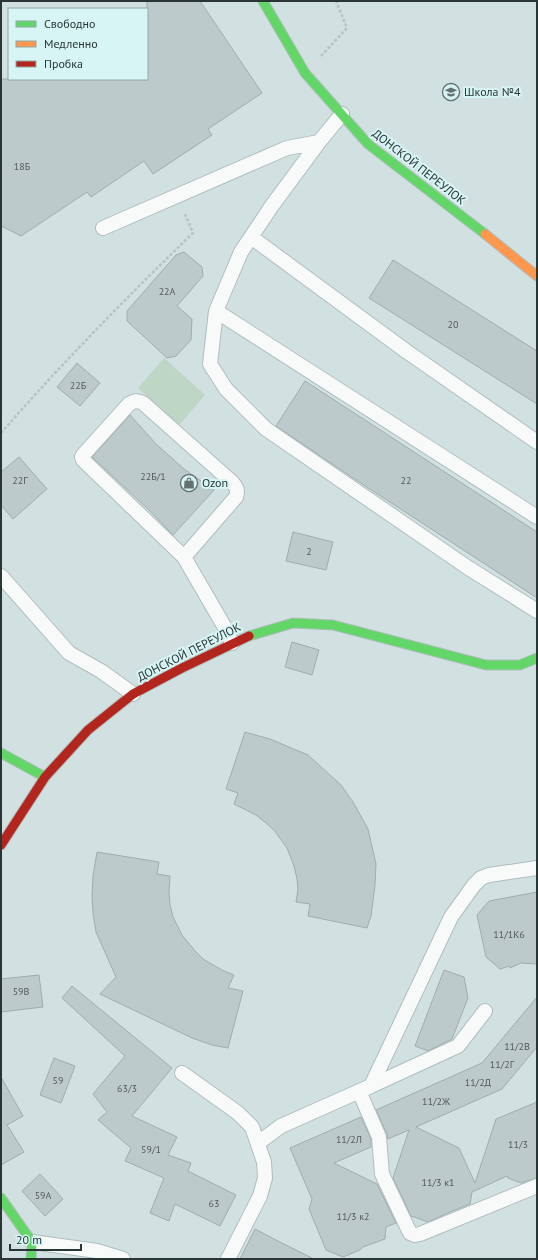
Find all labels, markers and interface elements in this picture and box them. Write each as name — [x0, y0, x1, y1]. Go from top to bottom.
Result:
legend — [8, 8, 148, 80]
text: Свободно — [44, 16, 95, 31]
text: Медленно — [44, 36, 98, 51]
text: Пробка — [44, 56, 83, 71]
school or university icon: Школа №4 — [441, 82, 461, 102]
place label: Школа №4 — [464, 84, 521, 99]
street label: ДОНСКОЙ ПЕРЕУЛОК — [370, 126, 469, 208]
house number: 18Б — [14, 160, 31, 173]
house number: 22А — [159, 285, 176, 298]
house number: 20 — [448, 318, 459, 331]
house number: 22Б — [70, 379, 87, 392]
house number: 22Б/1 — [140, 470, 166, 483]
shop icon: Ozon — [179, 473, 199, 493]
house number: 22Г — [12, 474, 28, 487]
house number: 22 — [401, 474, 411, 487]
place label: Ozon — [202, 475, 228, 490]
house number: 2 — [306, 545, 312, 558]
street label: ДОНСКОЙ ПЕРЕУЛОК — [134, 619, 243, 684]
house number: 11/1К6 — [493, 928, 525, 941]
house number: 59В — [13, 985, 30, 998]
house number: 11/2В — [504, 1040, 530, 1053]
house number: 11/2Г — [490, 1058, 515, 1071]
house number: 59 — [53, 1074, 63, 1087]
house number: 11/2Д — [465, 1076, 492, 1089]
house number: 63/3 — [117, 1082, 137, 1095]
house number: 11/2Ж — [422, 1095, 451, 1108]
house number: 11/2Л — [336, 1133, 362, 1146]
house number: 11/3 — [508, 1138, 528, 1151]
house number: 59/1 — [141, 1143, 161, 1156]
house number: 11/3 к1 — [422, 1176, 454, 1189]
house number: 59А — [35, 1189, 52, 1202]
house number: 63 — [209, 1197, 219, 1210]
house number: 11/3 к2 — [337, 1210, 369, 1223]
scale bar — [10, 1226, 81, 1252]
text: 20 m — [16, 1232, 42, 1247]

